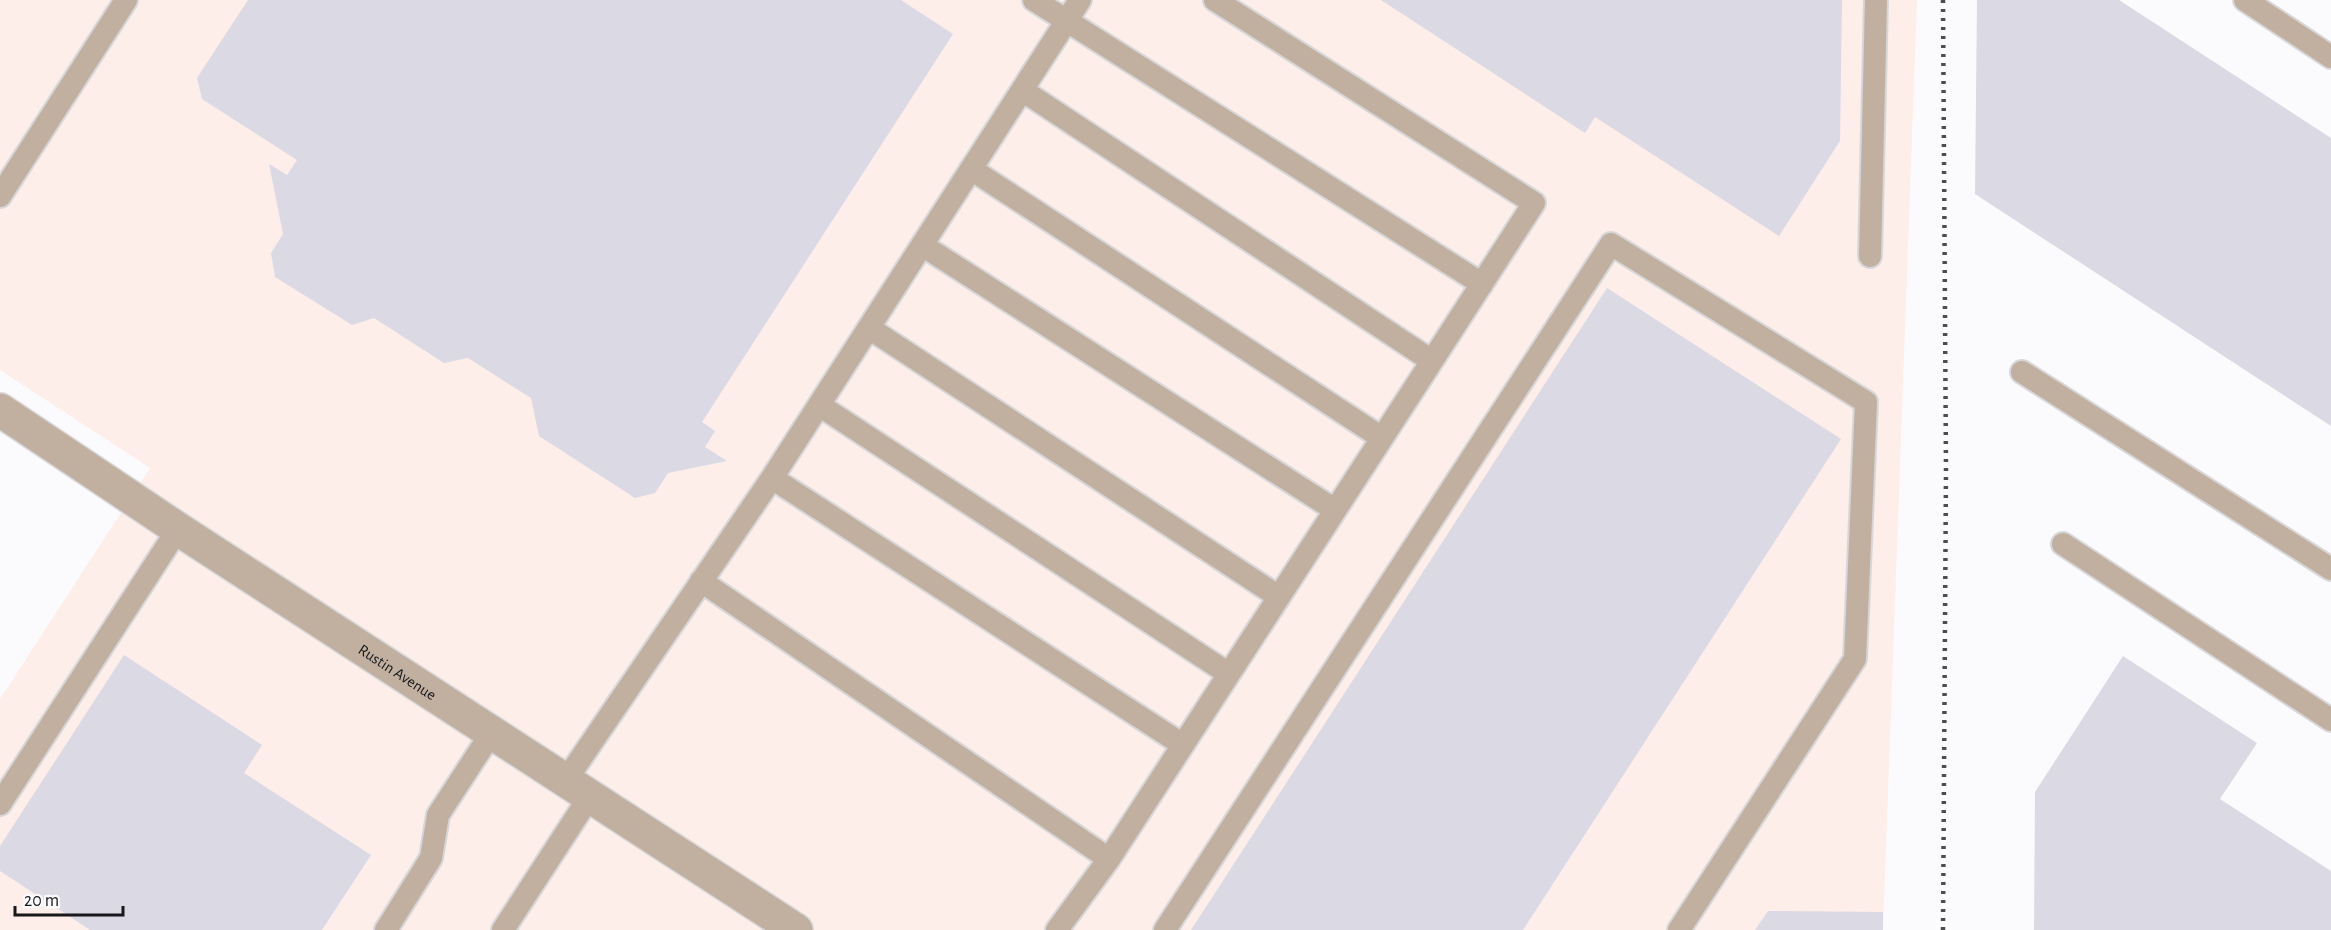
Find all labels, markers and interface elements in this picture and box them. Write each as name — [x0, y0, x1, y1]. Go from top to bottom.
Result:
street label: Rustin Avenue — [355, 641, 439, 703]
scale bar — [15, 879, 123, 917]
text: 20 m — [24, 892, 59, 910]

